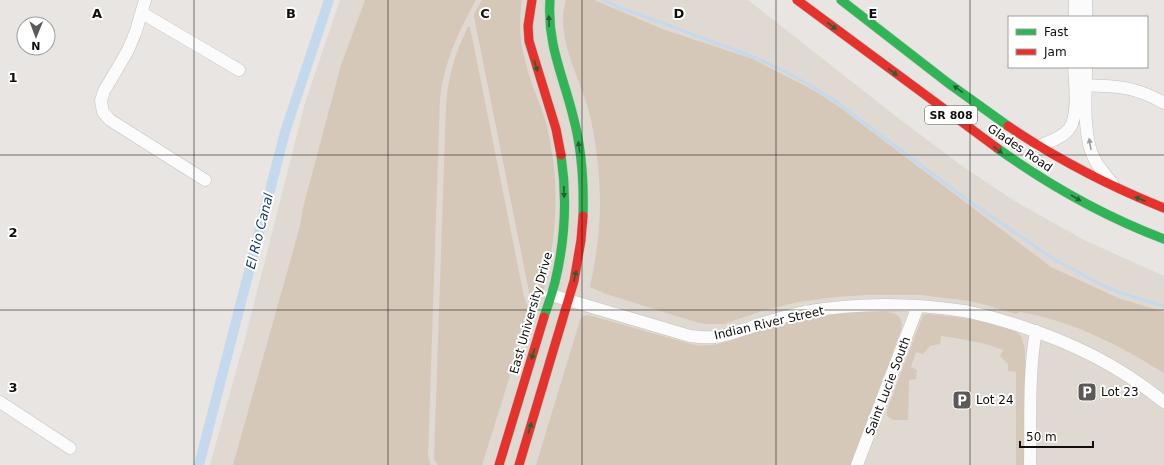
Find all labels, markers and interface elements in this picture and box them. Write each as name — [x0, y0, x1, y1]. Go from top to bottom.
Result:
text: A — [92, 6, 102, 21]
text: B — [286, 6, 296, 21]
text: C — [480, 6, 490, 21]
text: D — [674, 6, 685, 21]
text: E — [869, 6, 877, 21]
one-way arrow — [546, 14, 552, 27]
north arrow — [16, 16, 56, 56]
legend — [1008, 16, 1148, 68]
one-way arrow — [826, 22, 837, 30]
text: Fast — [1044, 25, 1068, 39]
text: N — [31, 39, 41, 52]
text: Jam — [1043, 45, 1067, 59]
one-way arrow — [533, 60, 539, 72]
one-way arrow — [888, 68, 899, 76]
text: 1 — [8, 70, 18, 85]
one-way arrow — [953, 85, 964, 93]
road number: SR 808 — [925, 106, 977, 124]
street label: Glades Road — [985, 121, 1055, 175]
one-way arrow — [1086, 138, 1092, 150]
one-way arrow — [576, 141, 582, 153]
one-way arrow — [993, 145, 1003, 153]
one-way arrow — [560, 186, 567, 198]
water label: El Rio Canal — [243, 191, 276, 271]
one-way arrow — [1070, 194, 1082, 201]
one-way arrow — [1134, 195, 1146, 202]
text: 2 — [8, 225, 18, 240]
street label: East University Drive — [507, 250, 555, 376]
one-way arrow — [572, 270, 578, 282]
street label: Indian River Street — [713, 303, 826, 342]
street label: Saint Lucie South — [863, 335, 913, 437]
one-way arrow — [530, 348, 536, 360]
text: 3 — [8, 380, 18, 395]
parking icon: Lot 23 — [1076, 381, 1098, 403]
place label: Lot 23 — [1101, 385, 1139, 399]
parking icon: Lot 24 — [951, 389, 973, 411]
place label: Lot 24 — [976, 393, 1014, 407]
one-way arrow — [527, 421, 533, 433]
scale bar — [1020, 423, 1093, 449]
text: 50 m — [1026, 430, 1057, 444]

